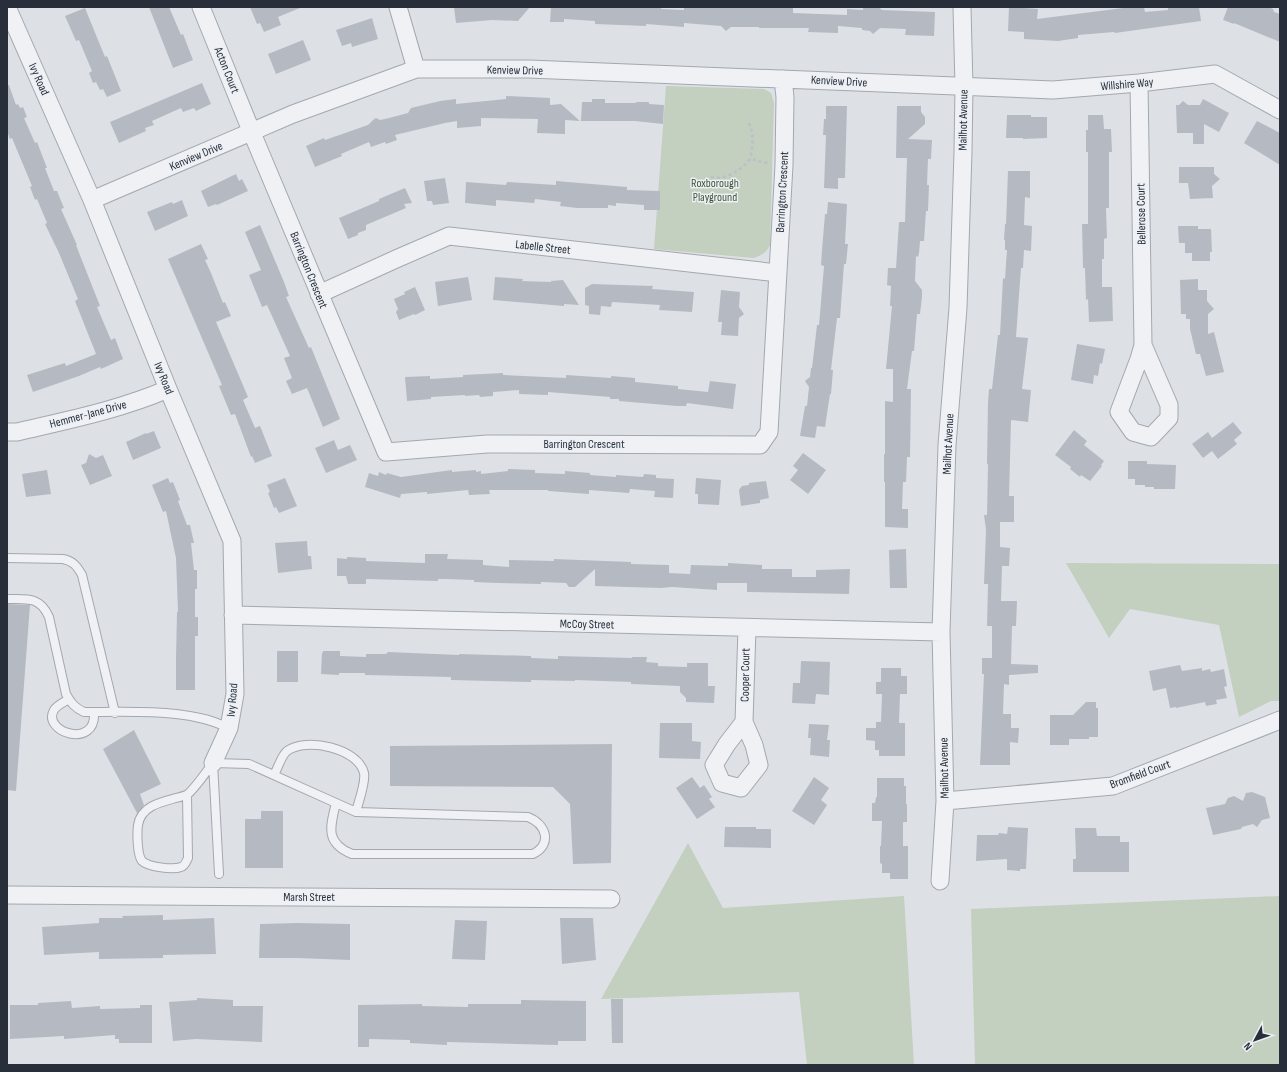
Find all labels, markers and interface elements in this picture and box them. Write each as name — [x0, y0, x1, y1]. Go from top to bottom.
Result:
street label: Acton Court — [210, 44, 243, 96]
street label: Ivy Road — [25, 61, 52, 98]
street label: Kenview Drive — [487, 63, 543, 78]
street label: Kenview Drive — [810, 73, 868, 90]
street label: Willshire Way — [1100, 75, 1154, 94]
street label: Mailhot Avenue — [955, 89, 972, 151]
street label: Kenview Drive — [167, 138, 225, 174]
street label: Barrington Crescent — [773, 151, 792, 233]
park label: Roxborough Playground — [691, 176, 739, 205]
street label: Bellerose Court — [1133, 183, 1150, 245]
street label: Barrington Crescent — [286, 230, 331, 311]
street label: Labelle Street — [515, 237, 572, 258]
street label: Ivy Road — [150, 360, 177, 397]
street label: Hemmer-Jane Drive — [48, 397, 128, 432]
street label: Mailhot Avenue — [939, 413, 958, 475]
street label: Barrington Crescent — [543, 437, 625, 452]
street label: McCoy Street — [560, 617, 615, 632]
street label: Cooper Court — [738, 648, 753, 702]
street label: Ivy Road — [224, 683, 241, 717]
street label: Mailhot Avenue — [936, 737, 953, 799]
street label: Bromfield Court — [1108, 756, 1173, 792]
street label: Marsh Street — [283, 890, 335, 905]
north arrow — [1235, 1020, 1275, 1060]
text: N — [1241, 1040, 1255, 1053]

